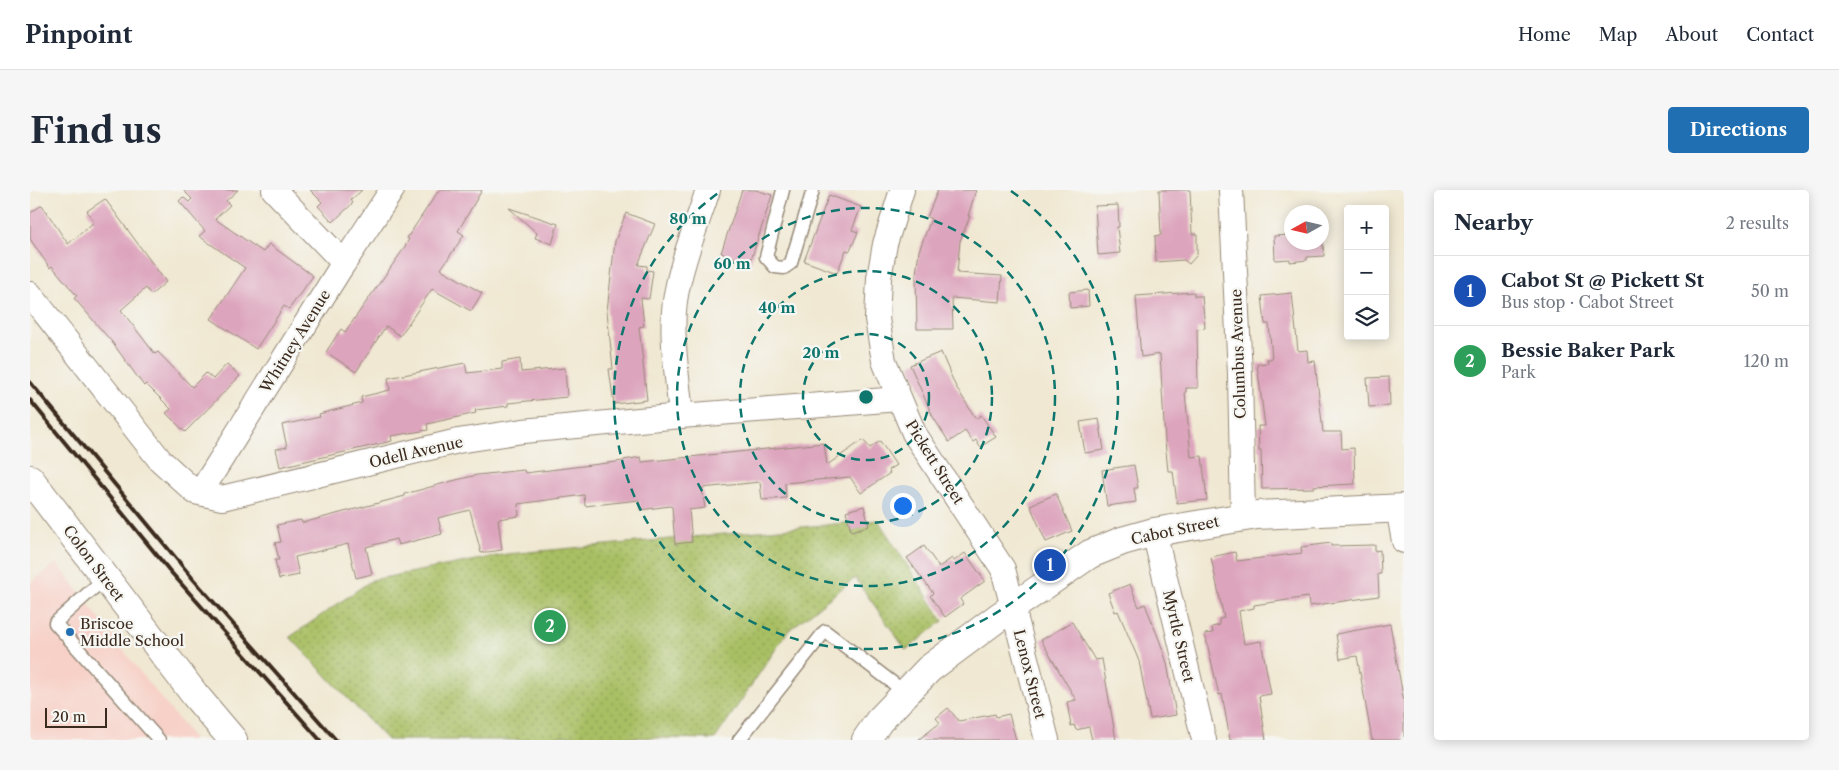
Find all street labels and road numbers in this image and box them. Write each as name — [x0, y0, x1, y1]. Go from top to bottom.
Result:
street label: Whitney Avenue — [255, 286, 334, 397]
street label: Columbus Avenue — [1226, 289, 1250, 419]
street label: Pickett Street — [902, 416, 969, 508]
street label: Odell Avenue — [367, 432, 465, 472]
street label: Cabot Street — [1129, 511, 1221, 549]
street label: Colon Street — [59, 521, 129, 605]
street label: Myrtle Street — [1159, 588, 1199, 685]
street label: Lenox Street — [1010, 627, 1050, 721]

